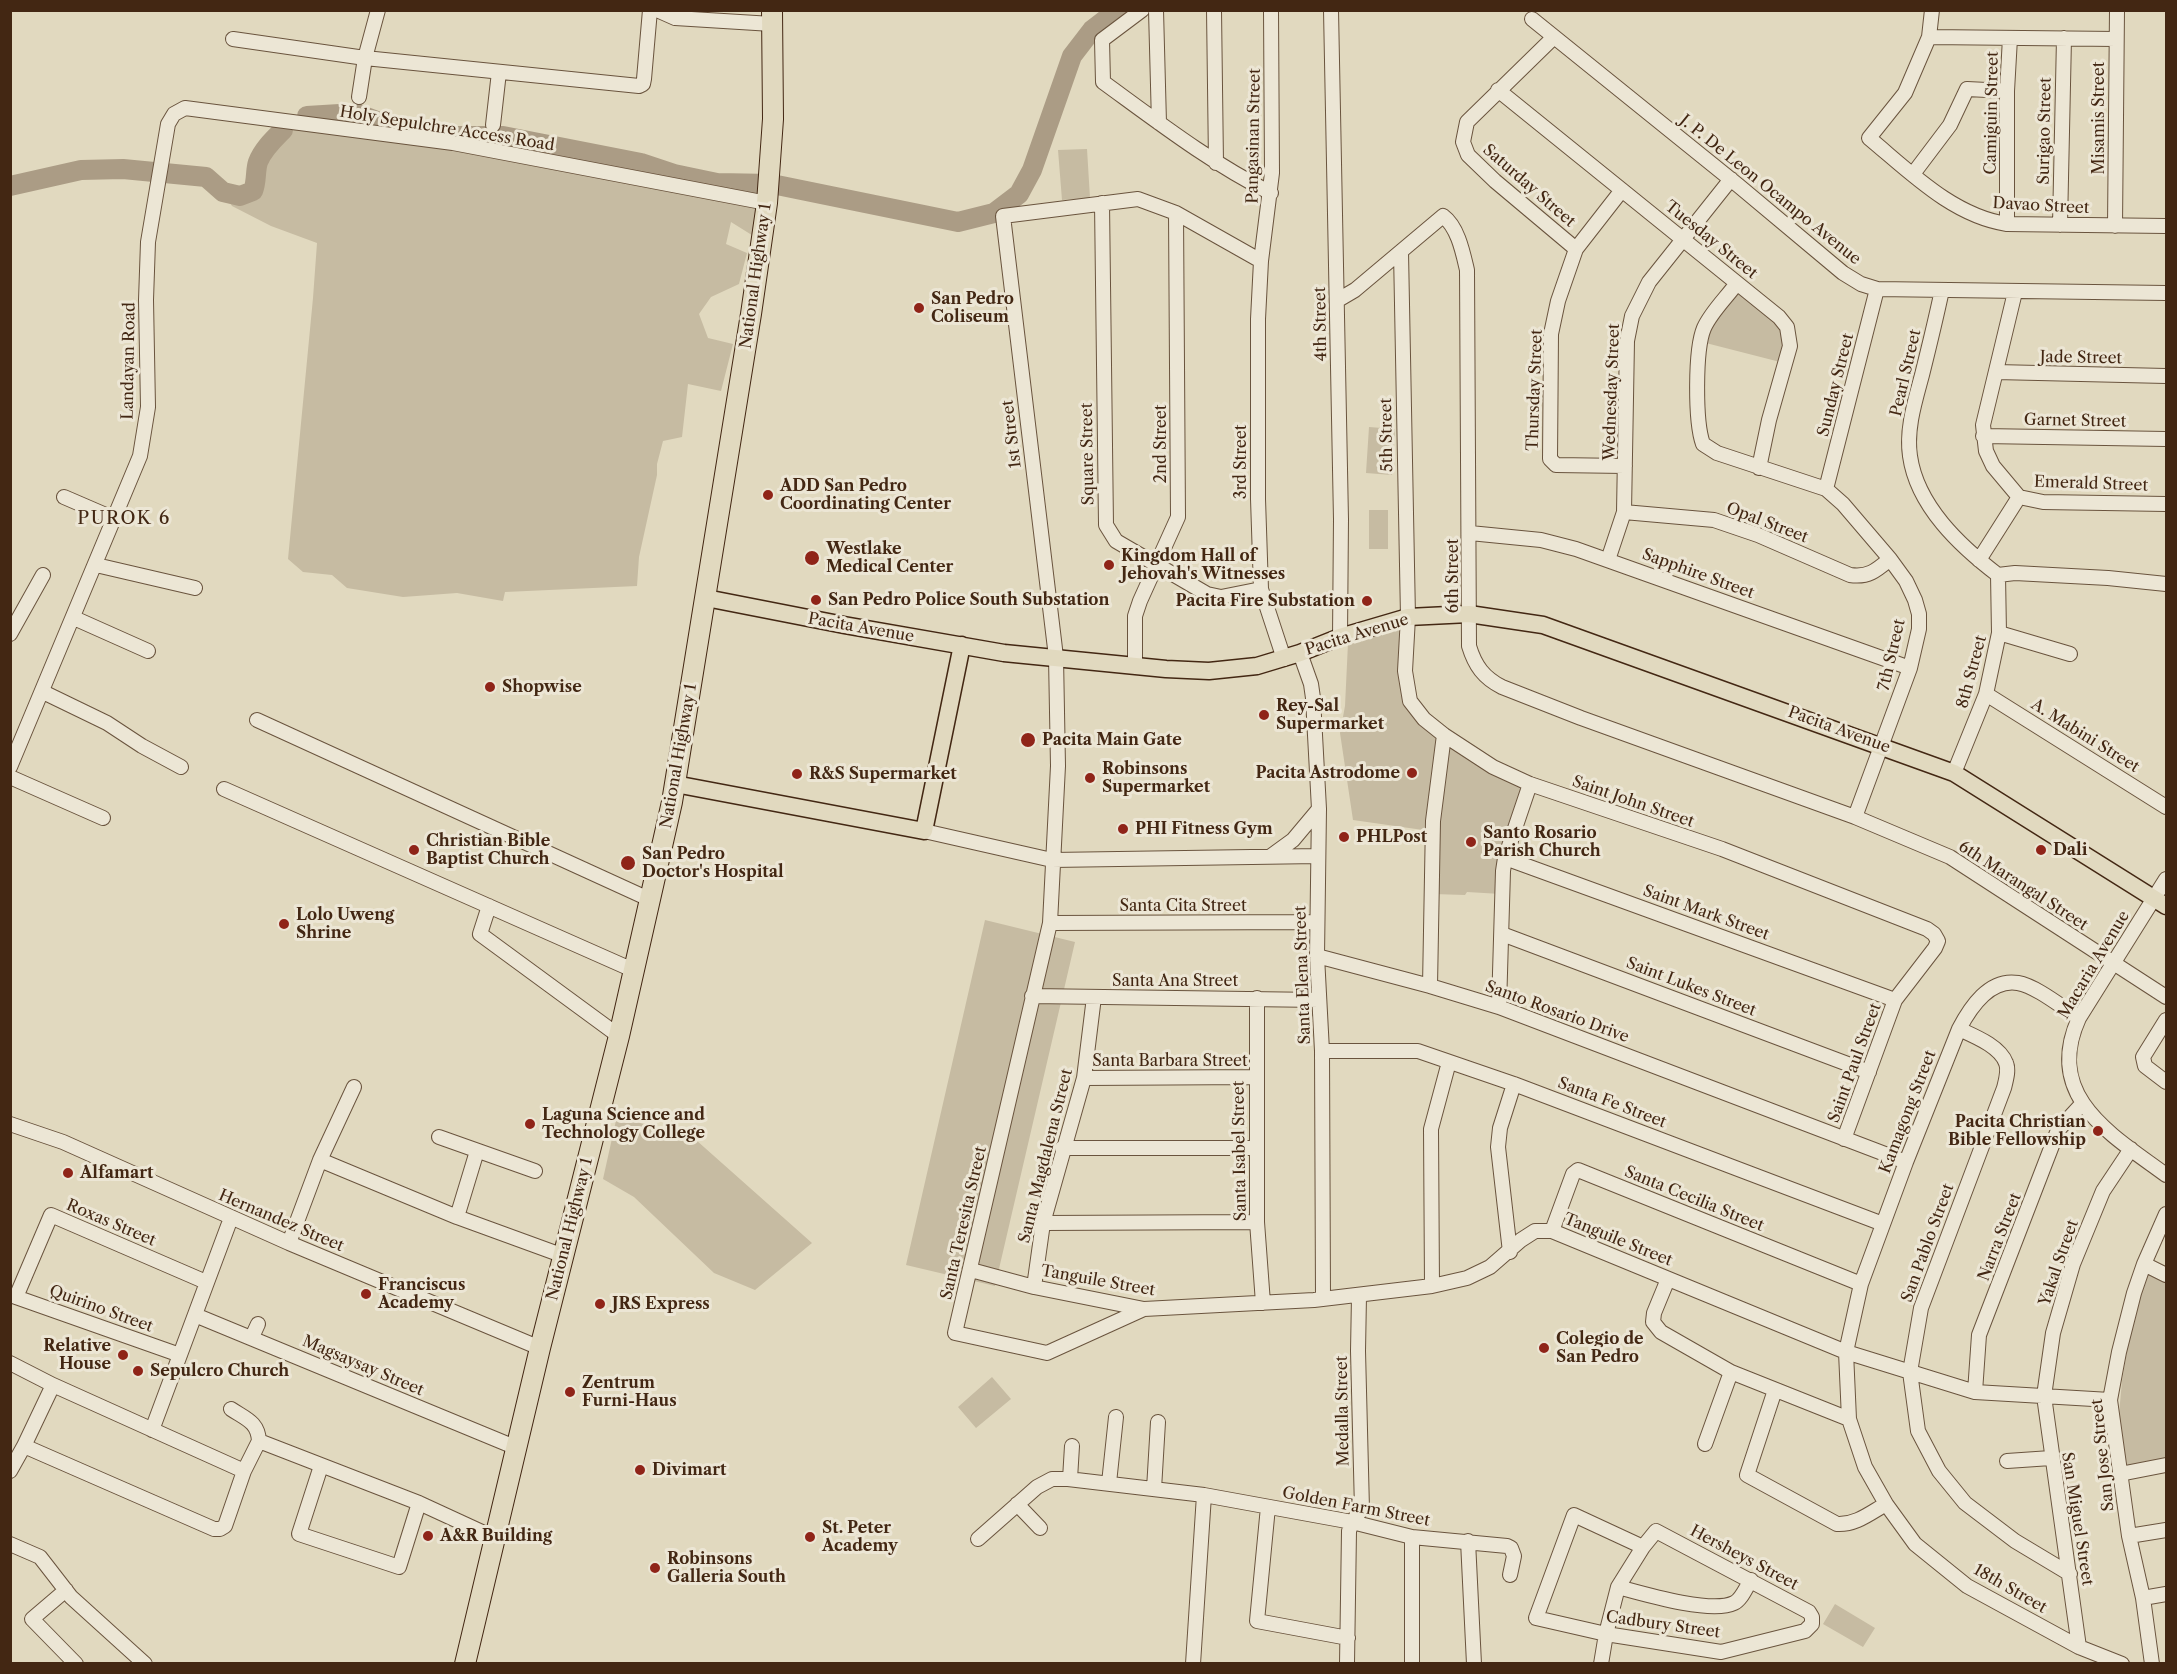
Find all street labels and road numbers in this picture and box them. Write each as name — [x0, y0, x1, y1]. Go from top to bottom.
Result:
street label: Camiguin Street — [1981, 51, 2003, 175]
street label: Misamis Street — [2089, 62, 2109, 174]
street label: Pangasinan Street — [1243, 68, 1265, 204]
street label: Surigao Street — [2034, 77, 2056, 185]
street label: Holy Sepulchre Access Road — [338, 103, 556, 155]
street label: J. P. De Leon Ocampo Avenue — [1676, 111, 1864, 269]
street label: Saturday Street — [1479, 141, 1579, 231]
street label: Davao Street — [1992, 194, 2090, 218]
street label: Tuesday Street — [1661, 197, 1761, 283]
street label: National Highway 1 — [736, 202, 776, 350]
street label: 4th Street — [1311, 287, 1331, 361]
street label: Landayan Road — [118, 302, 140, 420]
street label: Wednesday Street — [1600, 323, 1624, 461]
street label: Pearl Street — [1887, 328, 1925, 418]
street label: Thursday Street — [1523, 329, 1547, 451]
street label: Sunday Street — [1814, 331, 1858, 439]
street label: Jade Street — [2040, 348, 2122, 368]
street label: 5th Street — [1377, 398, 1397, 472]
street label: 1st Street — [998, 399, 1026, 469]
street label: Square Street — [1078, 403, 1098, 505]
street label: 2nd Street — [1151, 405, 1171, 483]
street label: Garnet Street — [2024, 411, 2126, 431]
street label: 3rd Street — [1231, 425, 1251, 499]
street label: Emerald Street — [2034, 472, 2148, 496]
street label: Opal Street — [1723, 499, 1811, 547]
street label: 6th Street — [1443, 539, 1463, 613]
street label: Sapphire Street — [1639, 545, 1757, 603]
street label: Pacita Avenue — [807, 609, 915, 647]
street label: Pacita Avenue — [1303, 610, 1411, 660]
street label: 7th Street — [1874, 617, 1910, 693]
street label: 8th Street — [1953, 633, 1991, 711]
street label: National Highway 1 — [657, 682, 701, 830]
street label: A. Mabini Street — [2027, 695, 2143, 777]
street label: Pacita Avenue — [1785, 703, 1893, 757]
street label: Saint John Street — [1570, 772, 1696, 832]
street label: 6th Marangal Street — [1955, 837, 2091, 935]
street label: Saint Mark Street — [1640, 881, 1772, 945]
street label: Santa Cita Street — [1119, 896, 1247, 916]
street label: Santa Elena Street — [1291, 905, 1315, 1045]
street label: Macaria Avenue — [2054, 908, 2134, 1022]
street label: Saint Lukes Street — [1623, 953, 1759, 1021]
street label: Santa Ana Street — [1112, 971, 1238, 991]
street label: Santo Rosario Drive — [1482, 977, 1632, 1047]
street label: Saint Paul Street — [1824, 1001, 1886, 1125]
street label: Kamagong Street — [1876, 1048, 1940, 1176]
street label: Santa Barbara Street — [1092, 1051, 1248, 1071]
street label: Santa Magdalena Street — [1015, 1067, 1077, 1245]
street label: Santa Fe Street — [1555, 1074, 1669, 1132]
street label: Santa Isabel Street — [1229, 1081, 1251, 1221]
street label: Santa Teresita Street — [937, 1144, 991, 1302]
street label: National Highway 1 — [543, 1156, 597, 1302]
street label: Santa Cecilia Street — [1622, 1162, 1766, 1236]
street label: San Pablo Street — [1898, 1181, 1958, 1305]
street label: Hernandez Street — [216, 1186, 346, 1256]
street label: Narra Street — [1974, 1190, 2026, 1284]
street label: Roxas Street — [63, 1196, 159, 1250]
street label: Tanguile Street — [1561, 1209, 1675, 1271]
street label: Yakal Street — [2035, 1217, 2083, 1309]
street label: Tanguile Street — [1040, 1262, 1156, 1300]
street label: Quirino Street — [46, 1281, 156, 1337]
street label: Magsaysay Street — [299, 1332, 427, 1400]
street label: Medalla Street — [1332, 1356, 1354, 1466]
street label: San Jose Street — [2088, 1398, 2118, 1512]
street label: San Miguel Street — [2057, 1451, 2097, 1587]
street label: Golden Farm Street — [1281, 1483, 1431, 1531]
street label: Hersheys Street — [1687, 1521, 1801, 1595]
street label: 18th Street — [1970, 1560, 2050, 1618]
street label: Cadbury Street — [1605, 1607, 1721, 1643]

